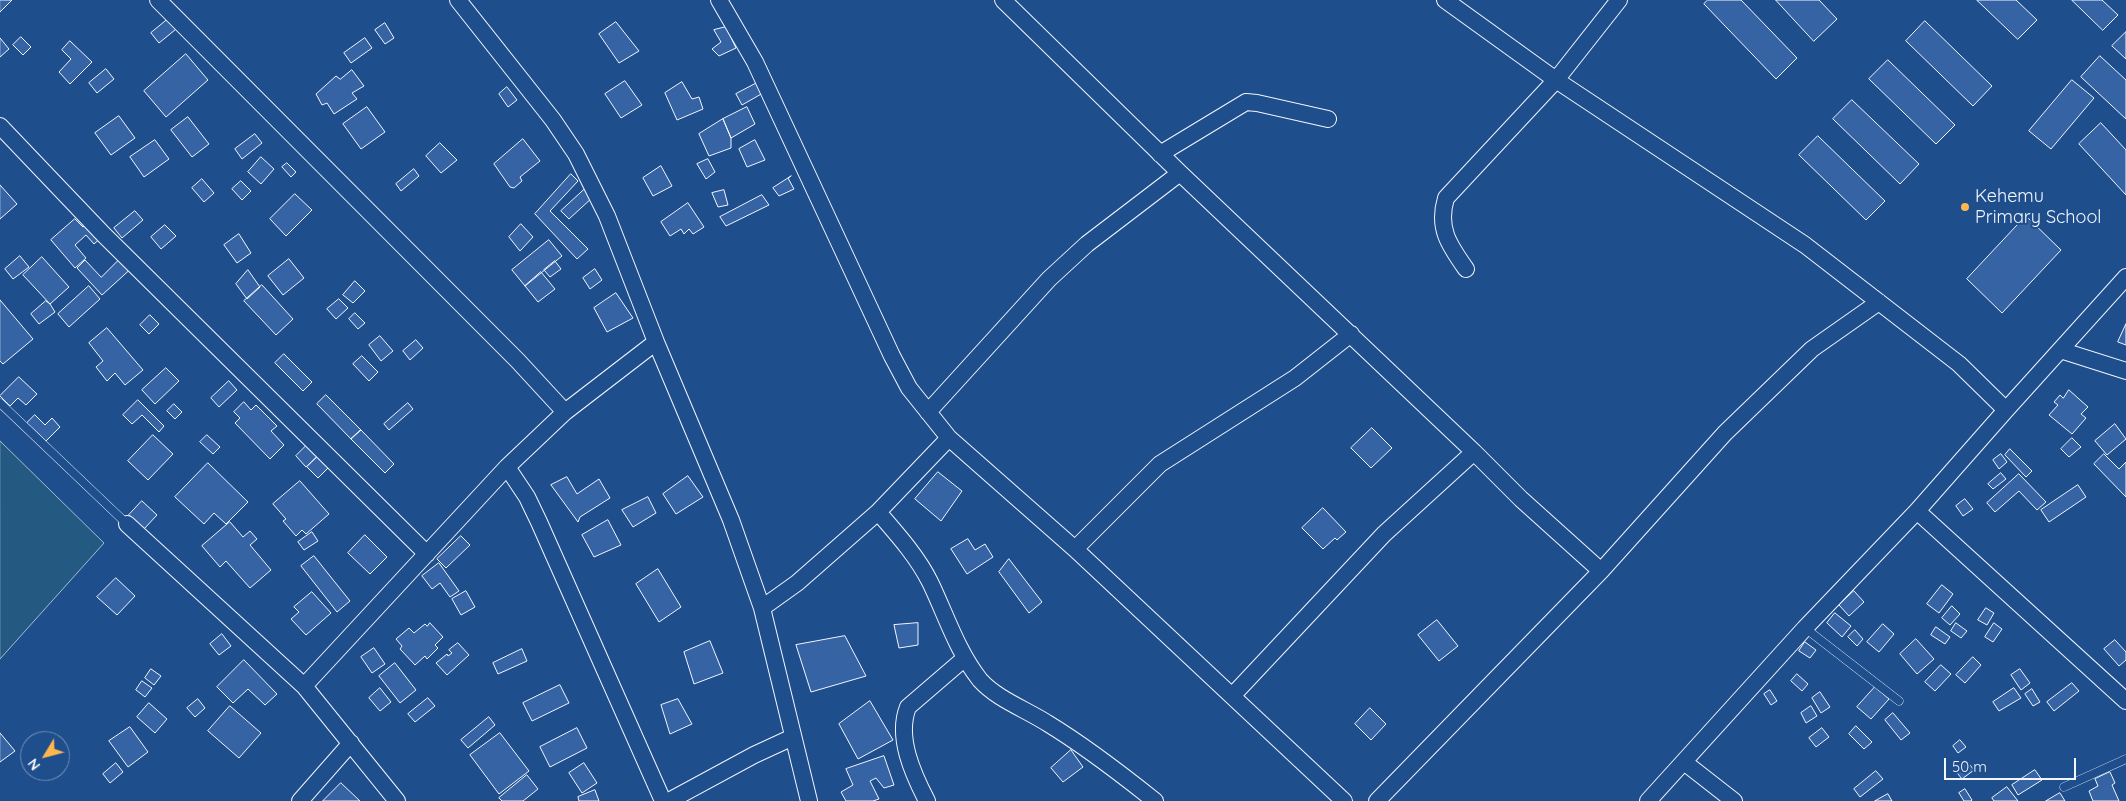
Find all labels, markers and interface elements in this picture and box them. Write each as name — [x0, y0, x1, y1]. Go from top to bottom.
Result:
place label: Kehemu Primary School — [1975, 186, 2101, 228]
marker: Kehemu Primary School — [1959, 201, 1971, 213]
north arrow — [20, 731, 70, 781]
scale bar — [1946, 748, 2078, 780]
text: N — [24, 755, 44, 774]
text: 50 m — [1952, 757, 1987, 776]

